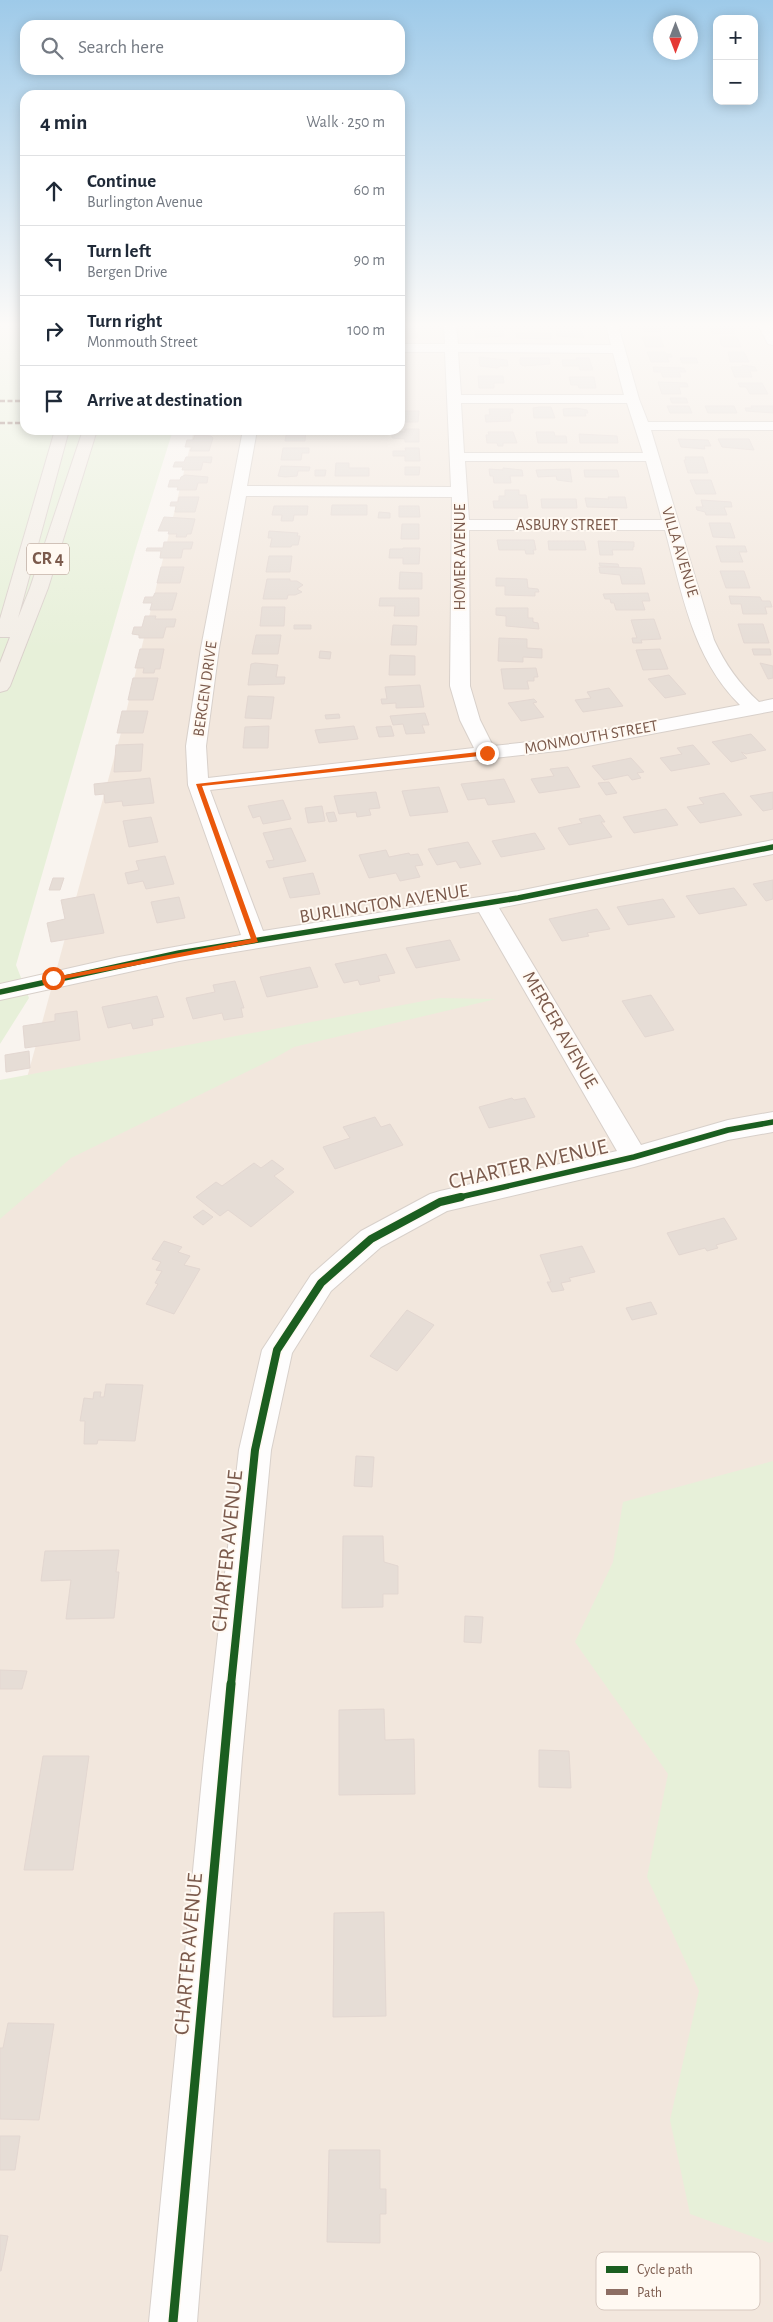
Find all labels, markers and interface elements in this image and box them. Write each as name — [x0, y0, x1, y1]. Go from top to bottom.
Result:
north arrow — [653, 15, 698, 60]
map controls — [713, 15, 758, 105]
button: + — [713, 15, 758, 60]
search box — [20, 20, 405, 75]
icon: search — [38, 34, 66, 62]
text: Search here — [78, 38, 164, 57]
button: − — [713, 60, 758, 105]
text: 4 min — [40, 112, 87, 133]
text: Walk · 250 m — [306, 114, 385, 130]
text: Continue — [87, 172, 156, 191]
icon: ahead — [40, 177, 68, 205]
text: 60 m — [354, 182, 385, 198]
text: Burlington Avenue — [87, 194, 203, 210]
text: Turn left — [87, 242, 151, 261]
icon: left — [40, 247, 68, 275]
text: 90 m — [354, 252, 385, 268]
text: Bergen Drive — [87, 264, 167, 280]
text: Turn right — [87, 312, 162, 331]
icon: right — [40, 317, 68, 345]
text: 100 m — [347, 322, 385, 338]
text: Monmouth Street — [87, 334, 198, 350]
icon: arrive — [40, 387, 68, 415]
text: Arrive at destination — [87, 391, 243, 410]
street label: HOMER AVENUE — [452, 503, 468, 610]
street label: VILLA AVENUE — [659, 505, 701, 599]
street label: ASBURY STREET — [516, 517, 618, 533]
road number: CR 4 — [27, 544, 69, 574]
street label: BERGEN DRIVE — [190, 640, 220, 738]
street label: MONMOUTH STREET — [523, 717, 659, 757]
route end — [476, 742, 499, 765]
street label: BURLINGTON AVENUE — [298, 881, 470, 927]
route start — [42, 967, 65, 990]
street label: MERCER AVENUE — [519, 968, 601, 1092]
street label: CHARTER AVENUE — [446, 1135, 610, 1193]
street label: CHARTER AVENUE — [208, 1469, 246, 1633]
street label: CHARTER AVENUE — [170, 1872, 206, 2036]
legend — [596, 2252, 760, 2310]
text: Cycle path — [637, 2263, 693, 2277]
text: Path — [637, 2286, 662, 2300]

